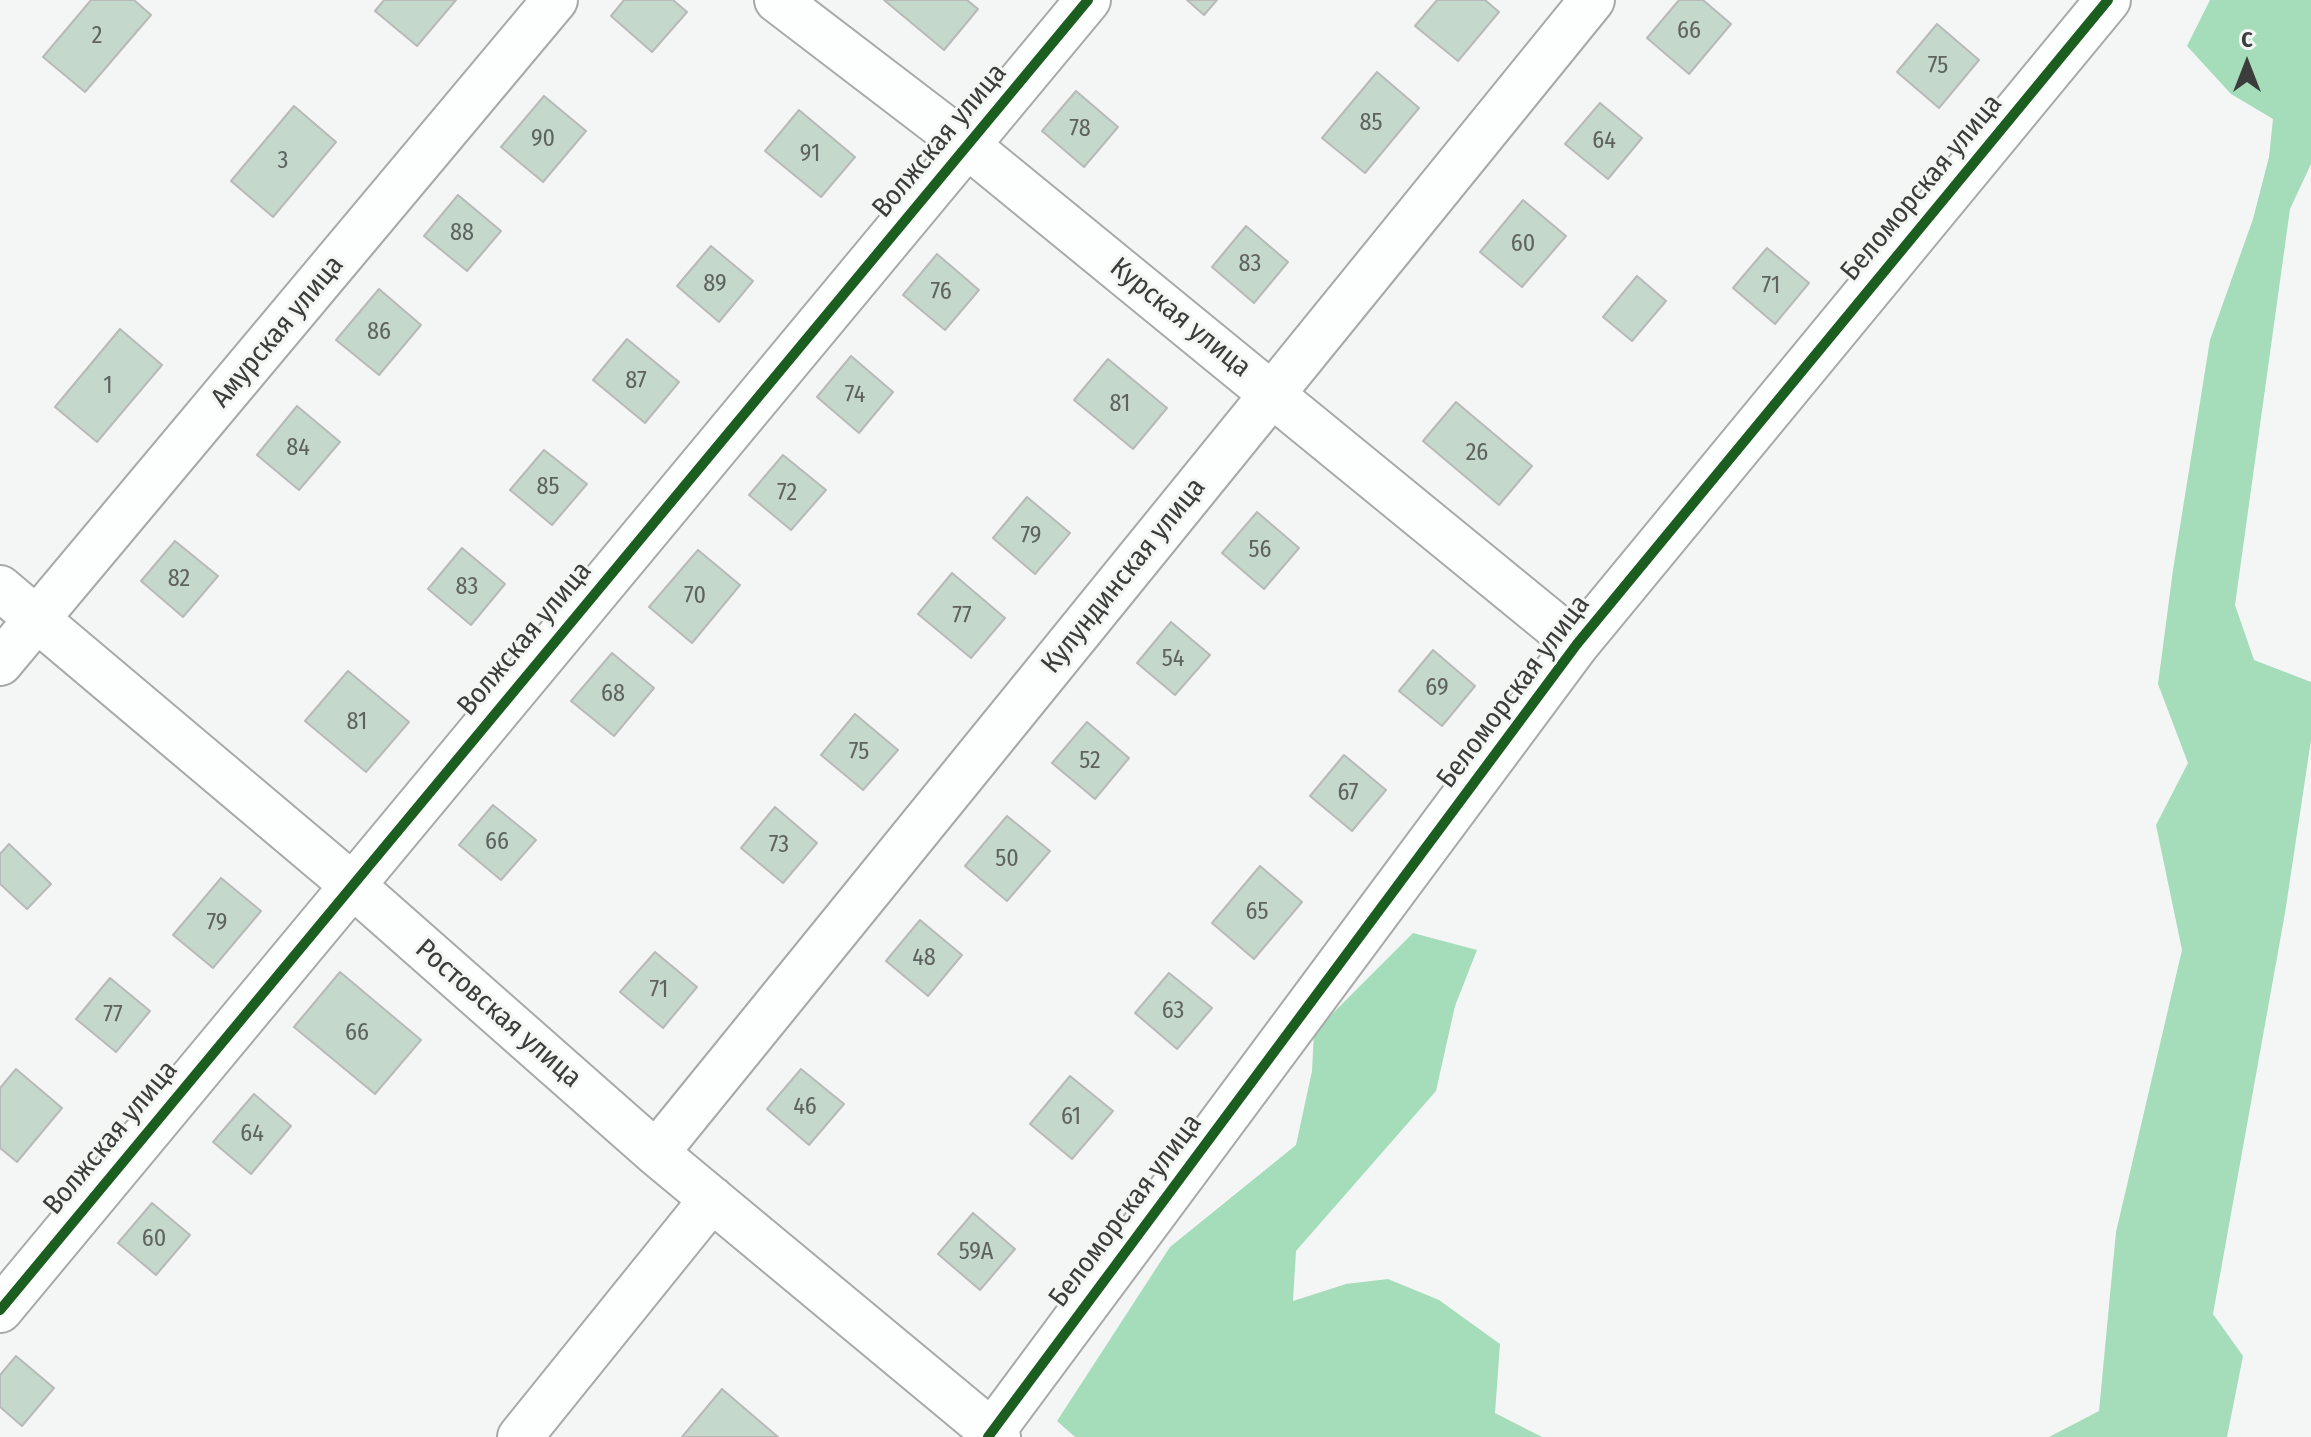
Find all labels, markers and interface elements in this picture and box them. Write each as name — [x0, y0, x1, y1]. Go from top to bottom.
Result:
house number: 66 — [1677, 17, 1701, 45]
house number: 2 — [92, 22, 102, 50]
north arrow — [2207, 24, 2287, 104]
text: С — [2241, 26, 2253, 53]
house number: 75 — [1928, 52, 1948, 80]
street label: Волжская улица — [866, 57, 1014, 225]
street label: Беломорская улица — [1834, 88, 2010, 288]
house number: 85 — [1359, 109, 1383, 137]
house number: 78 — [1069, 115, 1091, 143]
house number: 90 — [531, 125, 555, 153]
house number: 64 — [1592, 127, 1616, 155]
house number: 91 — [800, 140, 820, 168]
house number: 3 — [278, 147, 288, 175]
house number: 88 — [450, 219, 474, 247]
house number: 60 — [1511, 230, 1535, 258]
street label: Амурская улица — [205, 249, 351, 415]
house number: 83 — [1239, 250, 1261, 278]
street label: Курская улица — [1103, 251, 1257, 385]
house number: 89 — [703, 270, 727, 298]
house number: 71 — [1762, 272, 1780, 300]
house number: 76 — [930, 278, 952, 306]
house number: 86 — [367, 318, 391, 346]
house number: 87 — [625, 367, 647, 395]
house number: 1 — [103, 372, 113, 400]
house number: 74 — [845, 381, 865, 409]
house number: 81 — [1110, 390, 1130, 418]
house number: 84 — [286, 434, 310, 462]
house number: 26 — [1466, 439, 1488, 467]
street label: Кулундинская улица — [1035, 471, 1213, 681]
house number: 85 — [536, 473, 560, 501]
house number: 72 — [777, 479, 797, 507]
house number: 79 — [1020, 522, 1042, 550]
house number: 56 — [1249, 536, 1271, 564]
street label: Волжская улица — [451, 555, 599, 723]
house number: 82 — [168, 565, 190, 593]
house number: 83 — [456, 573, 478, 601]
house number: 70 — [684, 582, 706, 610]
street label: Беломорская улица — [1430, 589, 1598, 795]
house number: 77 — [952, 602, 972, 630]
house number: 54 — [1162, 645, 1184, 673]
house number: 69 — [1425, 674, 1449, 702]
house number: 68 — [601, 680, 625, 708]
house number: 81 — [347, 708, 367, 736]
house number: 75 — [849, 738, 869, 766]
house number: 52 — [1079, 747, 1101, 775]
house number: 67 — [1337, 779, 1359, 807]
house number: 66 — [485, 828, 509, 856]
house number: 73 — [769, 831, 789, 859]
house number: 50 — [995, 845, 1019, 873]
house number: 65 — [1246, 898, 1268, 926]
house number: 79 — [206, 909, 228, 937]
street label: Ростовская улица — [408, 933, 588, 1095]
house number: 48 — [912, 944, 936, 972]
house number: 71 — [650, 976, 668, 1004]
house number: 63 — [1162, 997, 1184, 1025]
house number: 77 — [103, 1001, 123, 1029]
house number: 66 — [345, 1019, 369, 1047]
street label: Волжская улица — [37, 1054, 185, 1222]
house number: 46 — [793, 1093, 817, 1121]
house number: 61 — [1061, 1103, 1081, 1131]
street label: Беломорская улица — [1042, 1108, 1210, 1314]
house number: 64 — [240, 1120, 264, 1148]
house number: 60 — [142, 1225, 166, 1253]
house number: 59А — [959, 1238, 993, 1266]

